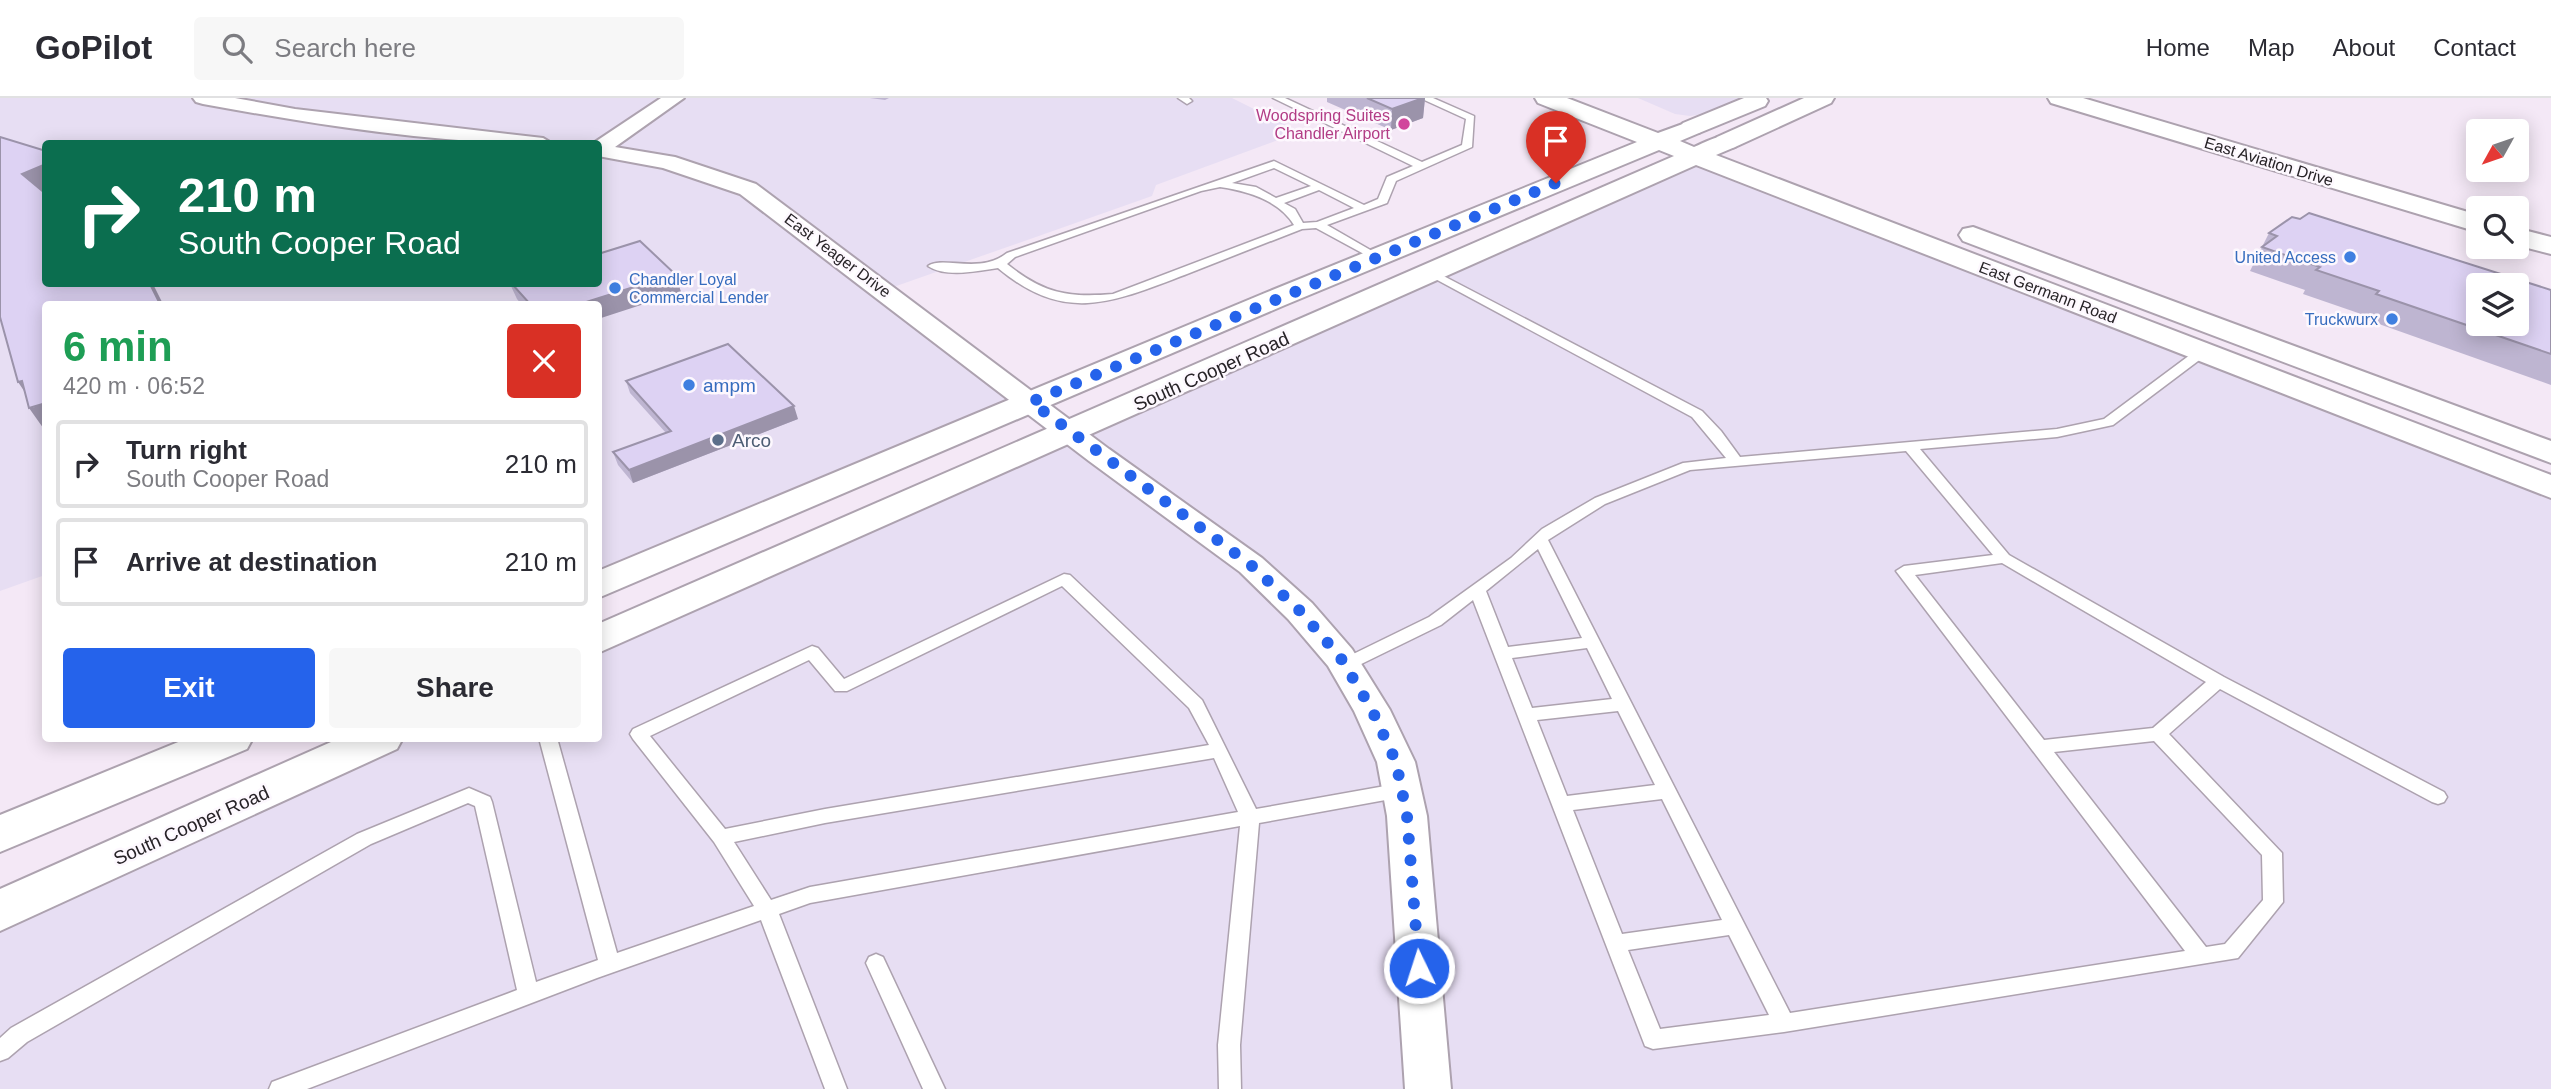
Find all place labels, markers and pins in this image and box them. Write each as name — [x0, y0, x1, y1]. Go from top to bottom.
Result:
place label: Woodspring Suites Chandler Airport — [1256, 107, 1391, 142]
pin — [1526, 111, 1586, 183]
marker: Woodspring Suites Chandler Airport — [1396, 116, 1412, 132]
place label: United Access — [2235, 249, 2336, 266]
marker: United Access — [2342, 249, 2358, 265]
place label: Chandler Loyal Commercial Lender — [629, 271, 769, 306]
marker: Chandler Loyal Commercial Lender — [607, 280, 623, 296]
place label: Truckwurx — [2305, 311, 2378, 328]
marker: Truckwurx — [2384, 311, 2400, 327]
place label: ampm — [703, 375, 756, 396]
marker: ampm — [681, 377, 697, 393]
place label: Arco — [732, 430, 771, 451]
marker: Arco — [710, 432, 726, 448]

